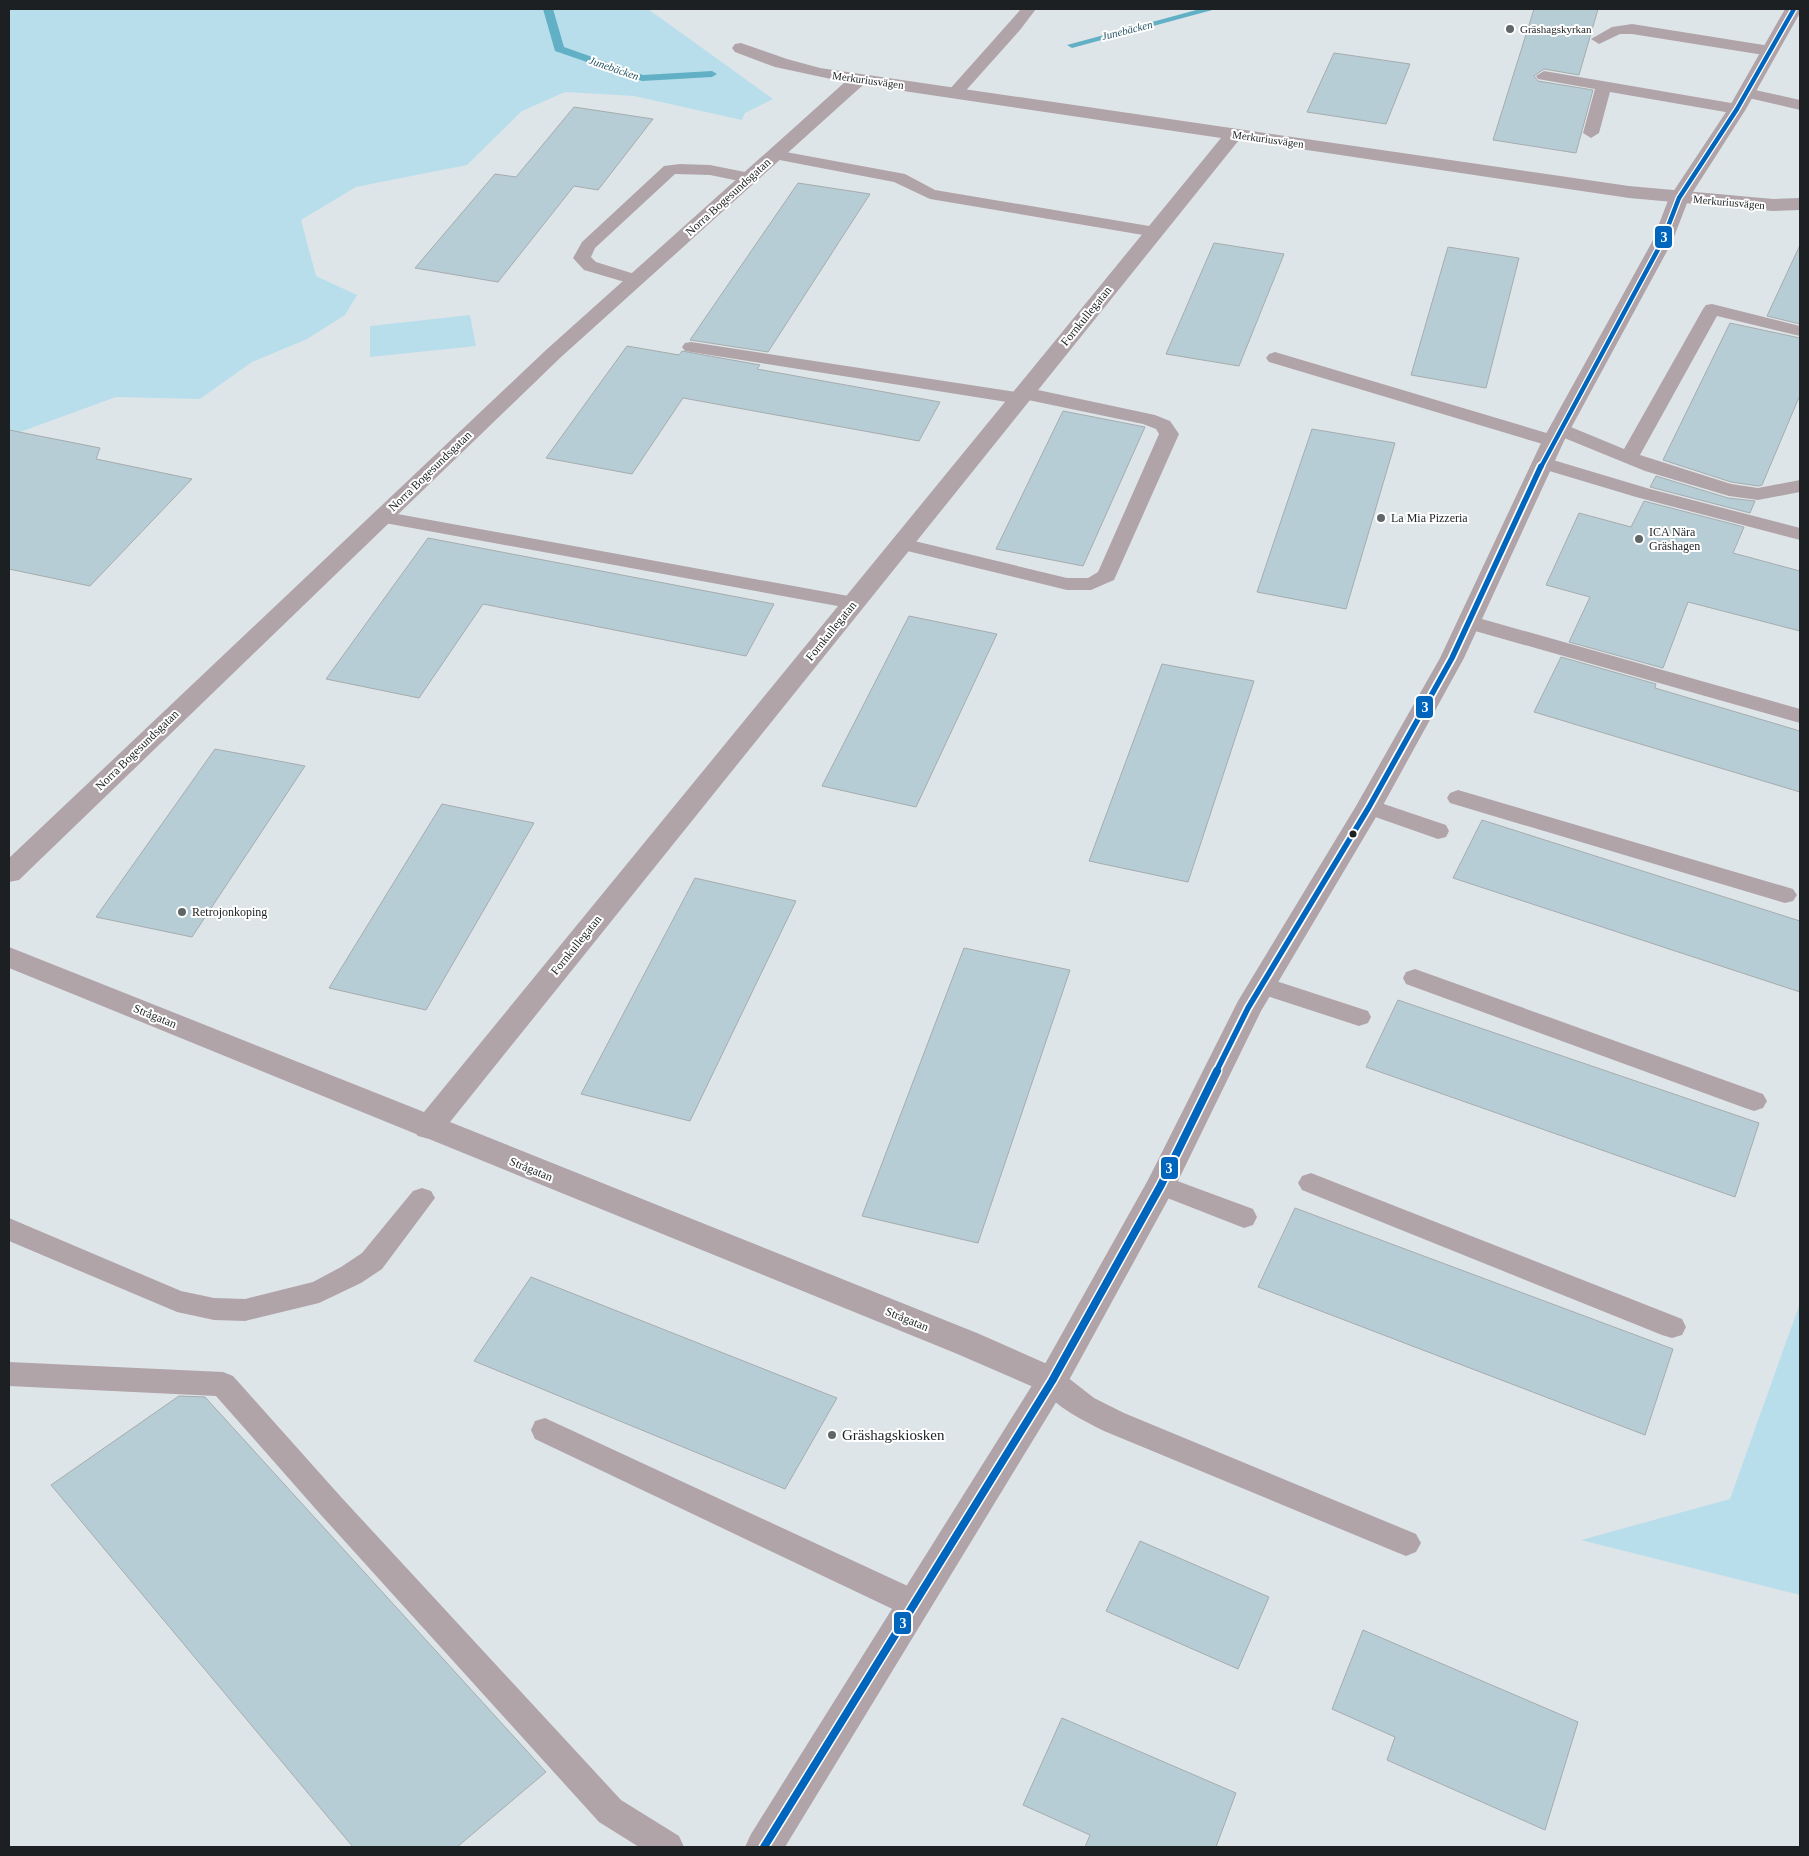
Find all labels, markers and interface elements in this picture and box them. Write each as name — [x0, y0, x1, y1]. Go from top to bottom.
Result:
water label: Junebäcken — [1100, 18, 1154, 42]
marker: Gräshagskyrkan — [1504, 23, 1516, 35]
place label: Gräshagskyrkan — [1520, 23, 1592, 35]
water label: Junebäcken — [588, 54, 641, 82]
street label: Merkuriusvägen — [831, 69, 905, 91]
street label: Merkuriusvägen — [1231, 128, 1305, 150]
street label: Norra Bogesundsgatan — [683, 155, 773, 239]
street label: Merkuriusvägen — [1693, 193, 1766, 211]
line badge: 3 — [1654, 225, 1673, 249]
text: 3 — [1661, 230, 1668, 245]
street label: Fornkullegatan — [1058, 283, 1114, 349]
street label: Norra Bogesundsgatan — [386, 428, 474, 514]
place label: La Mia Pizzeria — [1391, 511, 1468, 525]
marker: La Mia Pizzeria — [1375, 512, 1387, 524]
place label: ICA Nära Gräshagen — [1649, 525, 1700, 553]
marker: ICA Nära Gräshagen — [1633, 533, 1645, 545]
street label: Fornkullegatan — [803, 598, 859, 664]
line badge: 3 — [1415, 695, 1434, 719]
text: 3 — [1422, 700, 1429, 715]
street label: Norra Bogesundsgatan — [93, 707, 181, 793]
unlabelled marker — [1348, 829, 1358, 839]
place label: Retrojonkoping — [192, 905, 267, 919]
marker: Retrojonkoping — [176, 906, 188, 918]
street label: Fornkullegatan — [548, 912, 604, 978]
street label: Strågatan — [131, 1001, 179, 1031]
street label: Strågatan — [507, 1154, 555, 1184]
line badge: 3 — [1160, 1156, 1179, 1180]
text: 3 — [1166, 1161, 1173, 1176]
street label: Strågatan — [883, 1304, 931, 1334]
place label: Gräshagskiosken — [842, 1427, 945, 1443]
marker: Gräshagskiosken — [826, 1429, 838, 1441]
line badge: 3 — [893, 1611, 912, 1635]
text: 3 — [900, 1616, 907, 1631]

